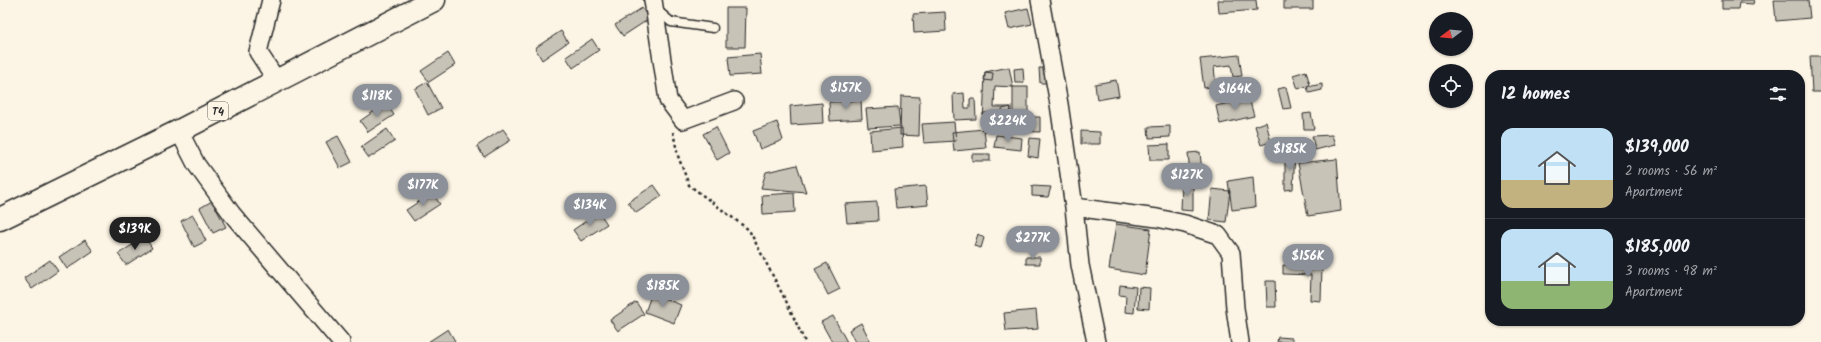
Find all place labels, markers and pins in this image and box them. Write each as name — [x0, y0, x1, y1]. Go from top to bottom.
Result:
pin: $157K — [818, 76, 874, 110]
pin: $164K — [1207, 77, 1263, 111]
pin: $118K — [349, 84, 405, 118]
pin: $224K — [980, 109, 1036, 143]
pin: $185K — [1262, 137, 1318, 171]
pin: $127K — [1159, 163, 1215, 197]
pin: $177K — [395, 173, 451, 207]
pin: $134K — [562, 193, 618, 227]
pin: $139K — [107, 217, 163, 251]
pin: $277K — [1005, 226, 1061, 260]
pin: $156K — [1280, 244, 1336, 278]
pin: $185K — [635, 274, 691, 308]

